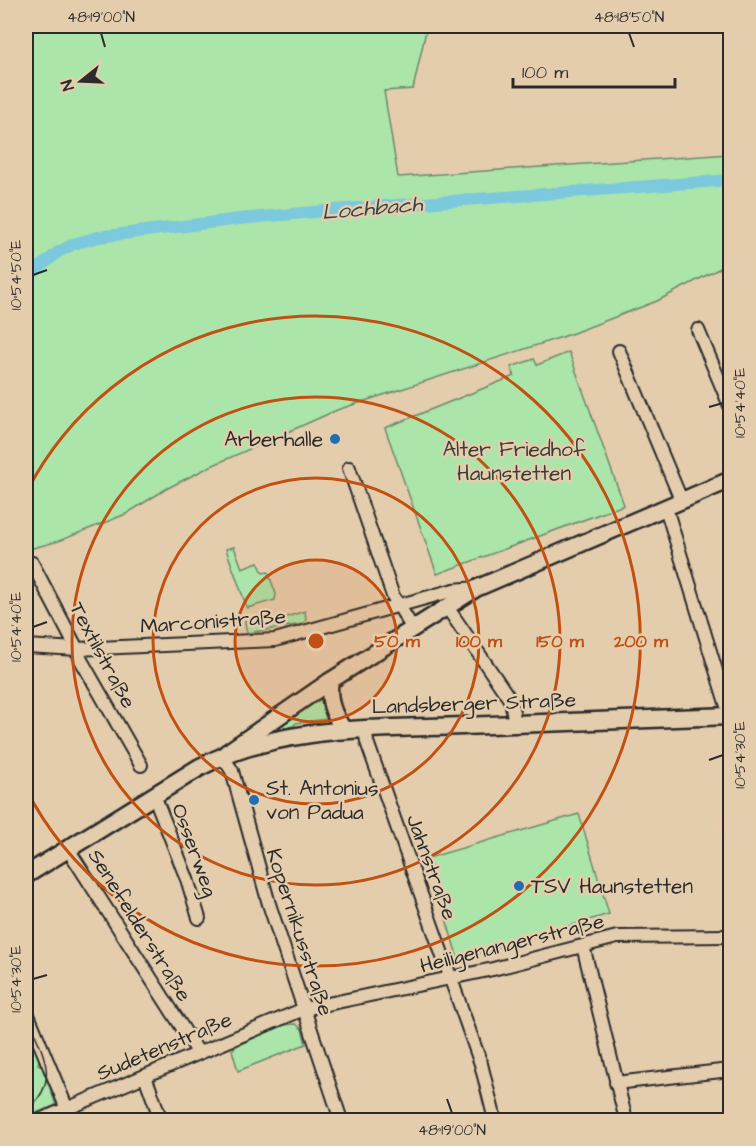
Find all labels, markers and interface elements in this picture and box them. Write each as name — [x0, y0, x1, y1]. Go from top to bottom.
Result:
text: 48°19'00"N — [67, 7, 135, 28]
text: 48°18'50"N — [594, 7, 664, 28]
north arrow — [51, 51, 111, 111]
scale bar — [513, 51, 675, 89]
text: 100 m — [522, 60, 568, 85]
text: N — [56, 77, 80, 93]
water label: Lochbach — [321, 189, 425, 228]
text: 10°54'50"E — [6, 240, 27, 310]
text: 10°54'40"E — [730, 368, 751, 438]
place label: Arberhalle — [224, 425, 323, 454]
marker: Arberhalle — [328, 432, 342, 446]
park label: Alter Friedhof Haunstetten — [443, 435, 586, 488]
text: 10°54'40"E — [6, 592, 27, 662]
street label: Textilstraße — [62, 597, 143, 714]
street label: Marconistraße — [139, 602, 287, 641]
text: 50 m — [374, 629, 421, 654]
text: 100 m — [456, 629, 503, 654]
text: 150 m — [536, 629, 585, 654]
text: 200 m — [613, 629, 669, 654]
centre of rings — [306, 631, 326, 651]
street label: Landsberger Straße — [371, 685, 577, 724]
text: 10°54'30"E — [730, 721, 751, 789]
place label: St. Antonius von Padua — [266, 774, 379, 827]
marker: St. Antonius von Padua — [247, 793, 261, 807]
street label: Osserweg — [162, 800, 225, 902]
street label: Jahnstraße — [399, 810, 464, 924]
street label: Senefelderstraße — [81, 843, 198, 1007]
street label: Kopernikusstraße — [258, 845, 340, 1020]
place label: TSV Haunstetten — [531, 872, 693, 901]
marker: TSV Haunstetten — [512, 879, 526, 893]
street label: Heiligenangerstraße — [417, 907, 608, 982]
text: 10°54'30"E — [6, 945, 27, 1013]
street label: Sudetenstraße — [92, 1005, 236, 1088]
text: 48°19'00"N — [418, 1120, 486, 1141]

